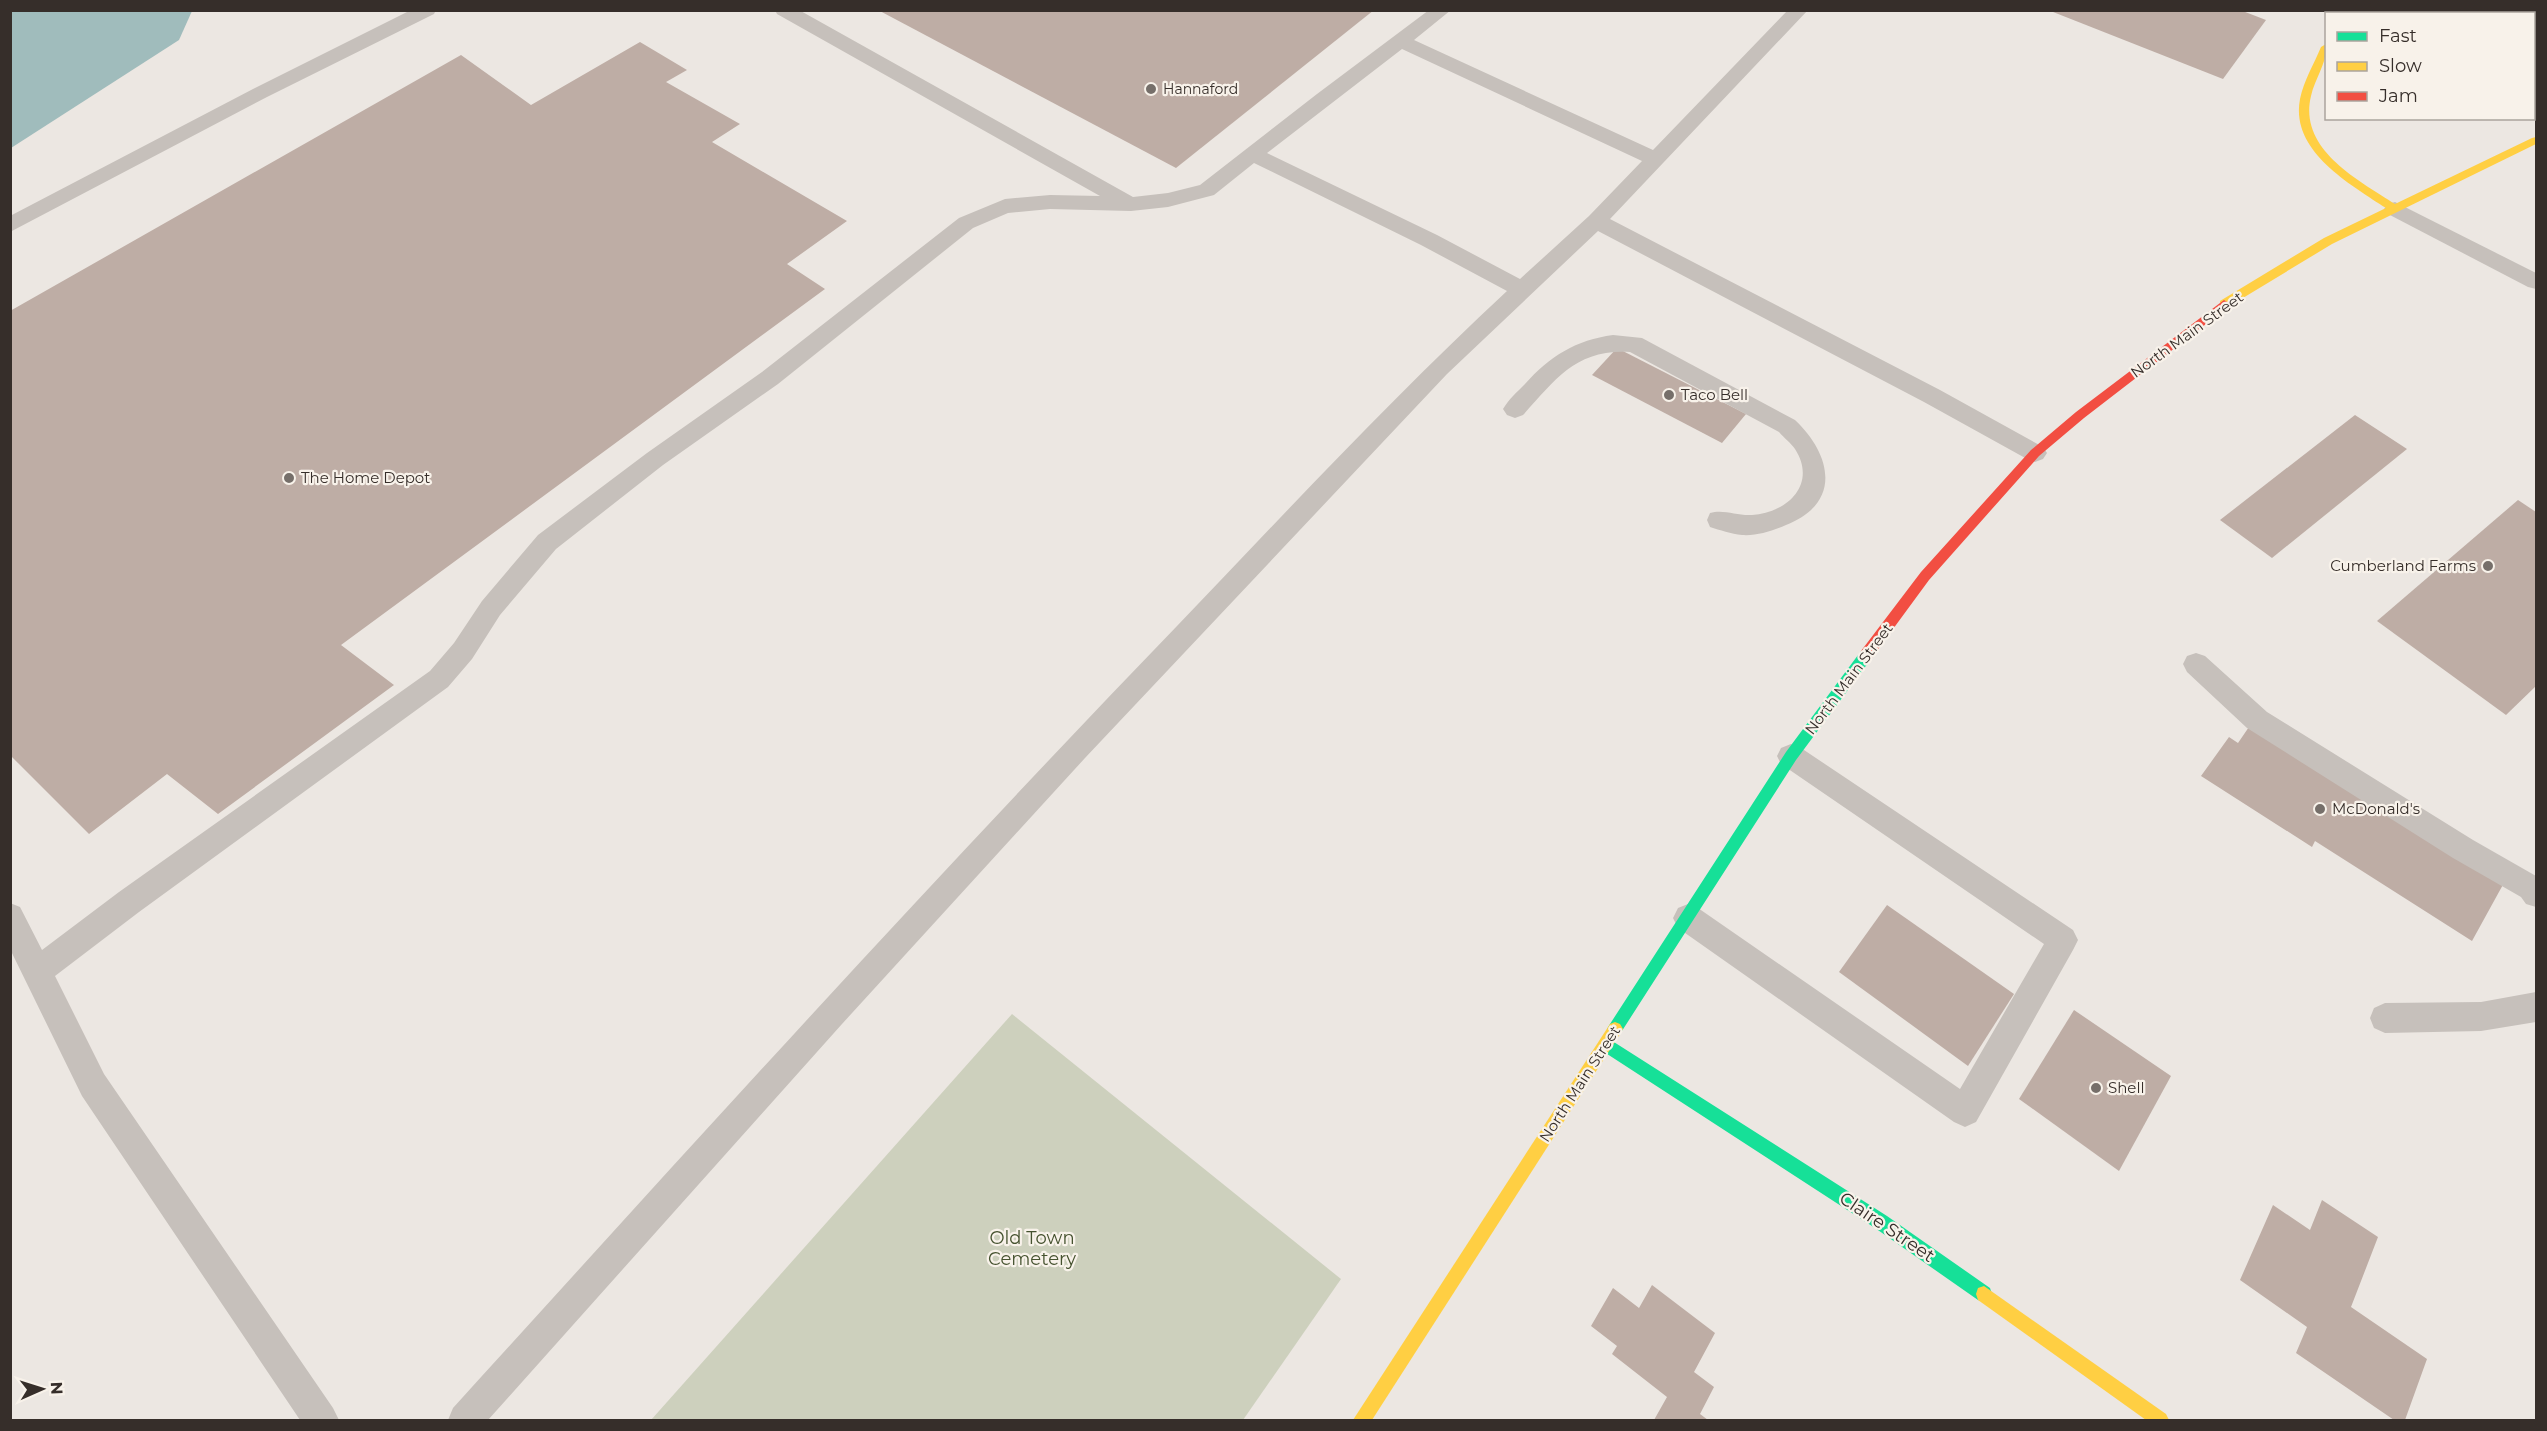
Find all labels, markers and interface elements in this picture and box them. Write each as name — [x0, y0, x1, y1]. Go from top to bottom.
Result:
legend — [2325, 12, 2535, 120]
text: Fast — [2379, 25, 2417, 47]
text: Slow — [2379, 55, 2422, 77]
place label: Hannaford — [1163, 80, 1238, 98]
marker: Hannaford — [1144, 82, 1158, 96]
text: Jam — [2378, 85, 2418, 107]
street label: North Main Street — [2127, 287, 2247, 382]
place label: Taco Bell — [1681, 385, 1748, 404]
marker: Taco Bell — [1662, 388, 1676, 402]
place label: The Home Depot — [301, 468, 430, 487]
marker: The Home Depot — [282, 471, 296, 485]
place label: Cumberland Farms — [2330, 556, 2476, 575]
marker: Cumberland Farms — [2481, 559, 2495, 573]
street label: North Main Street — [1800, 619, 1897, 738]
place label: McDonald's — [2332, 799, 2420, 818]
marker: McDonald's — [2313, 802, 2327, 816]
street label: North Main Street — [1535, 1022, 1624, 1145]
place label: Shell — [2108, 1078, 2145, 1097]
marker: Shell — [2089, 1081, 2103, 1095]
street label: Claire Street — [1835, 1187, 1939, 1267]
park label: Old Town Cemetery — [988, 1227, 1076, 1270]
north arrow — [12, 1359, 72, 1419]
text: N — [47, 1381, 66, 1395]

